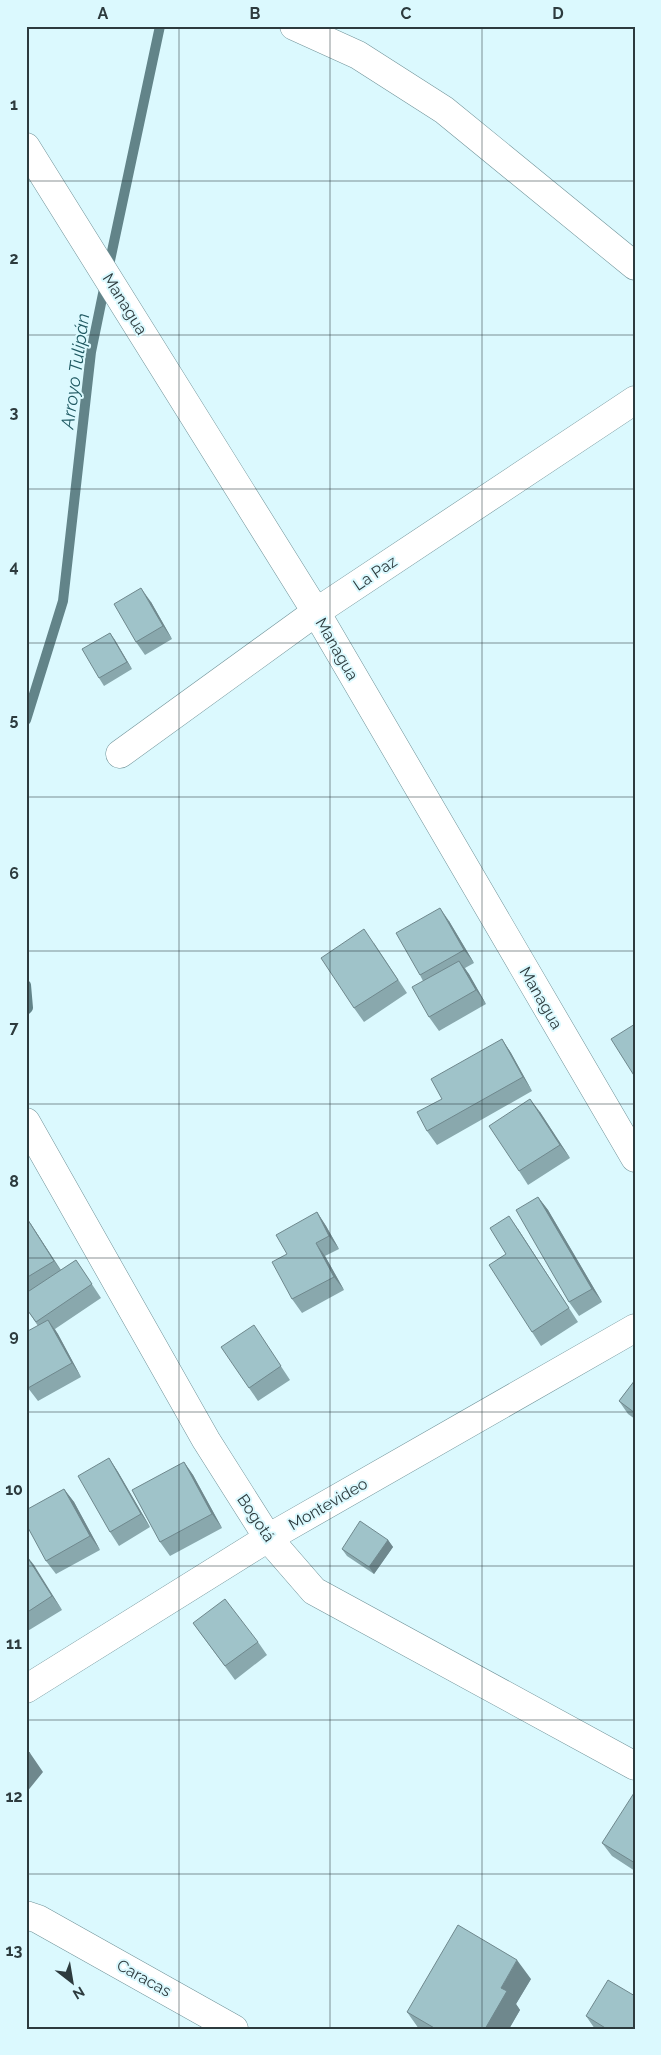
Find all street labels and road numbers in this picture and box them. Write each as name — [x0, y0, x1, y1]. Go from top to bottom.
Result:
street label: Managua — [99, 270, 151, 338]
street label: La Paz — [350, 551, 401, 594]
street label: Managua — [312, 614, 362, 684]
street label: Managua — [516, 963, 566, 1033]
street label: Montevideo — [285, 1474, 371, 1534]
street label: Bogotá — [233, 1490, 279, 1546]
street label: Caracas — [113, 1955, 175, 2001]

